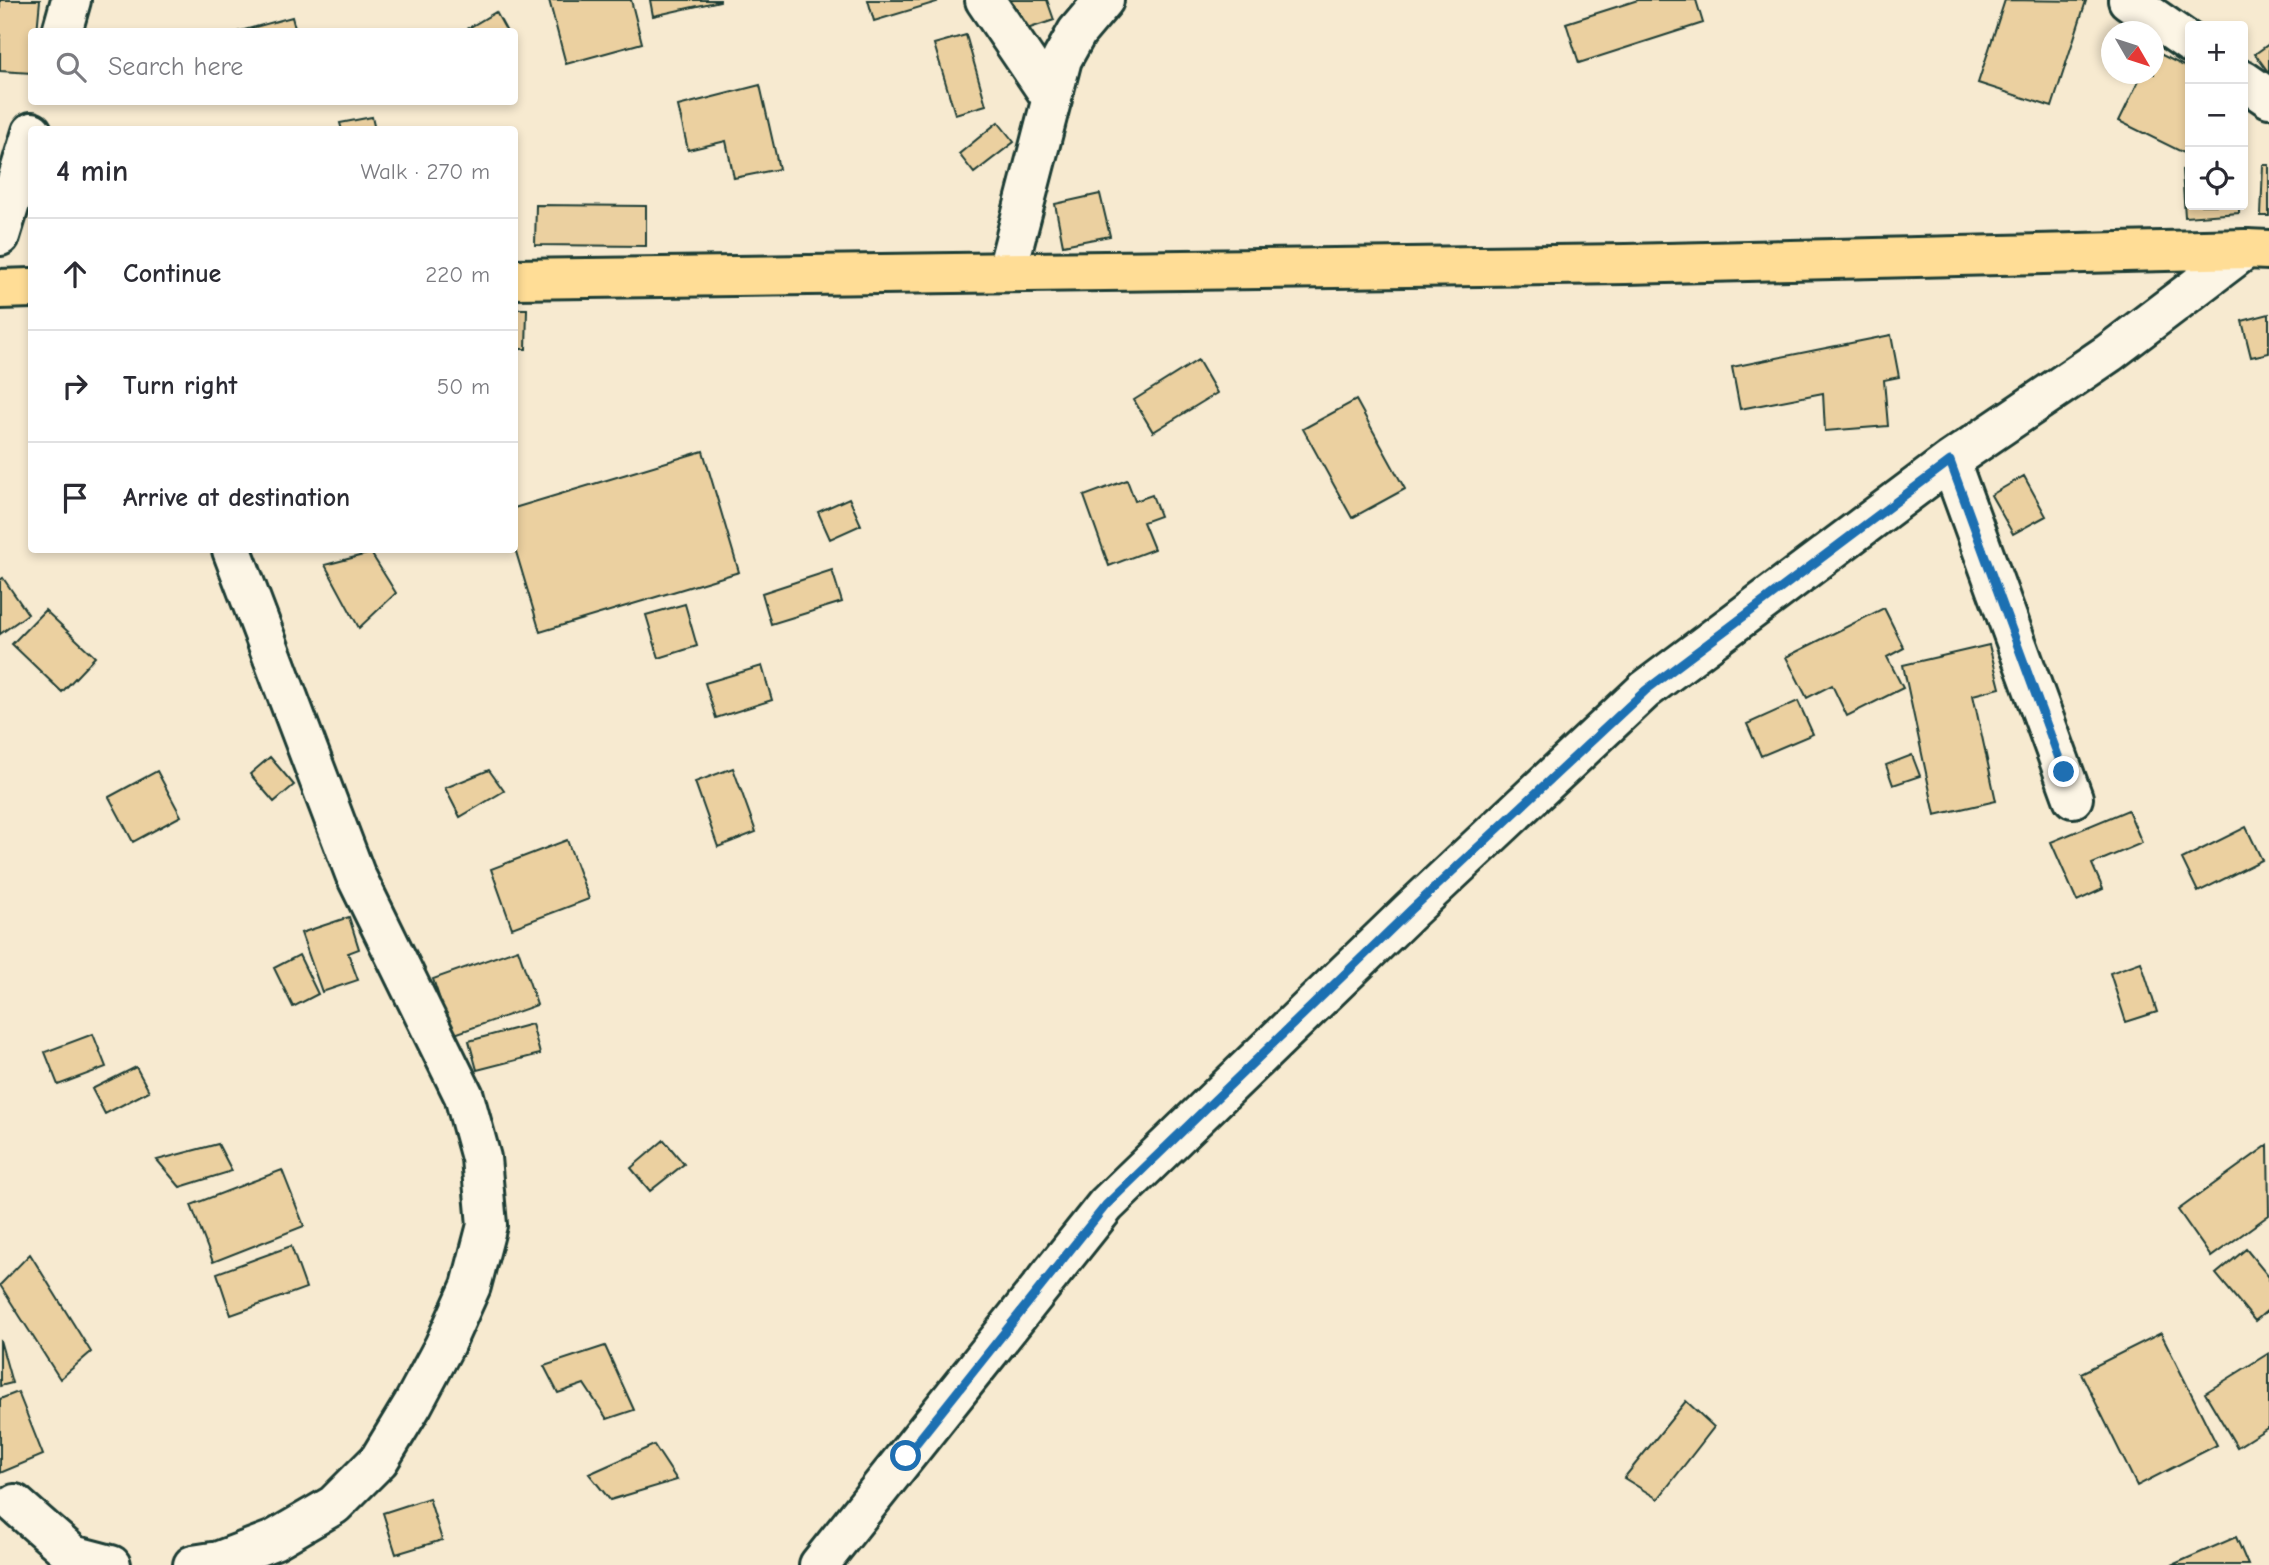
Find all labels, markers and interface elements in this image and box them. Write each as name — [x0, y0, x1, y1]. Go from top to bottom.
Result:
north arrow — [2101, 21, 2164, 84]
map controls — [2185, 21, 2248, 210]
button: + — [2185, 21, 2248, 84]
search box — [28, 28, 518, 105]
icon: search — [52, 48, 90, 86]
text: Search here — [108, 52, 243, 82]
button: − — [2185, 84, 2248, 147]
button: locate — [2185, 147, 2248, 210]
text: 4 min — [56, 154, 128, 189]
text: Walk · 270 m — [361, 158, 490, 185]
icon: ahead — [56, 255, 94, 293]
text: Continue — [123, 259, 221, 289]
text: 220 m — [425, 261, 490, 288]
icon: right — [56, 367, 94, 405]
text: Turn right — [123, 371, 237, 401]
text: 50 m — [437, 373, 490, 400]
icon: arrive — [56, 479, 94, 517]
text: Arrive at destination — [123, 483, 350, 513]
route end — [2048, 756, 2079, 787]
route start — [890, 1440, 921, 1471]

